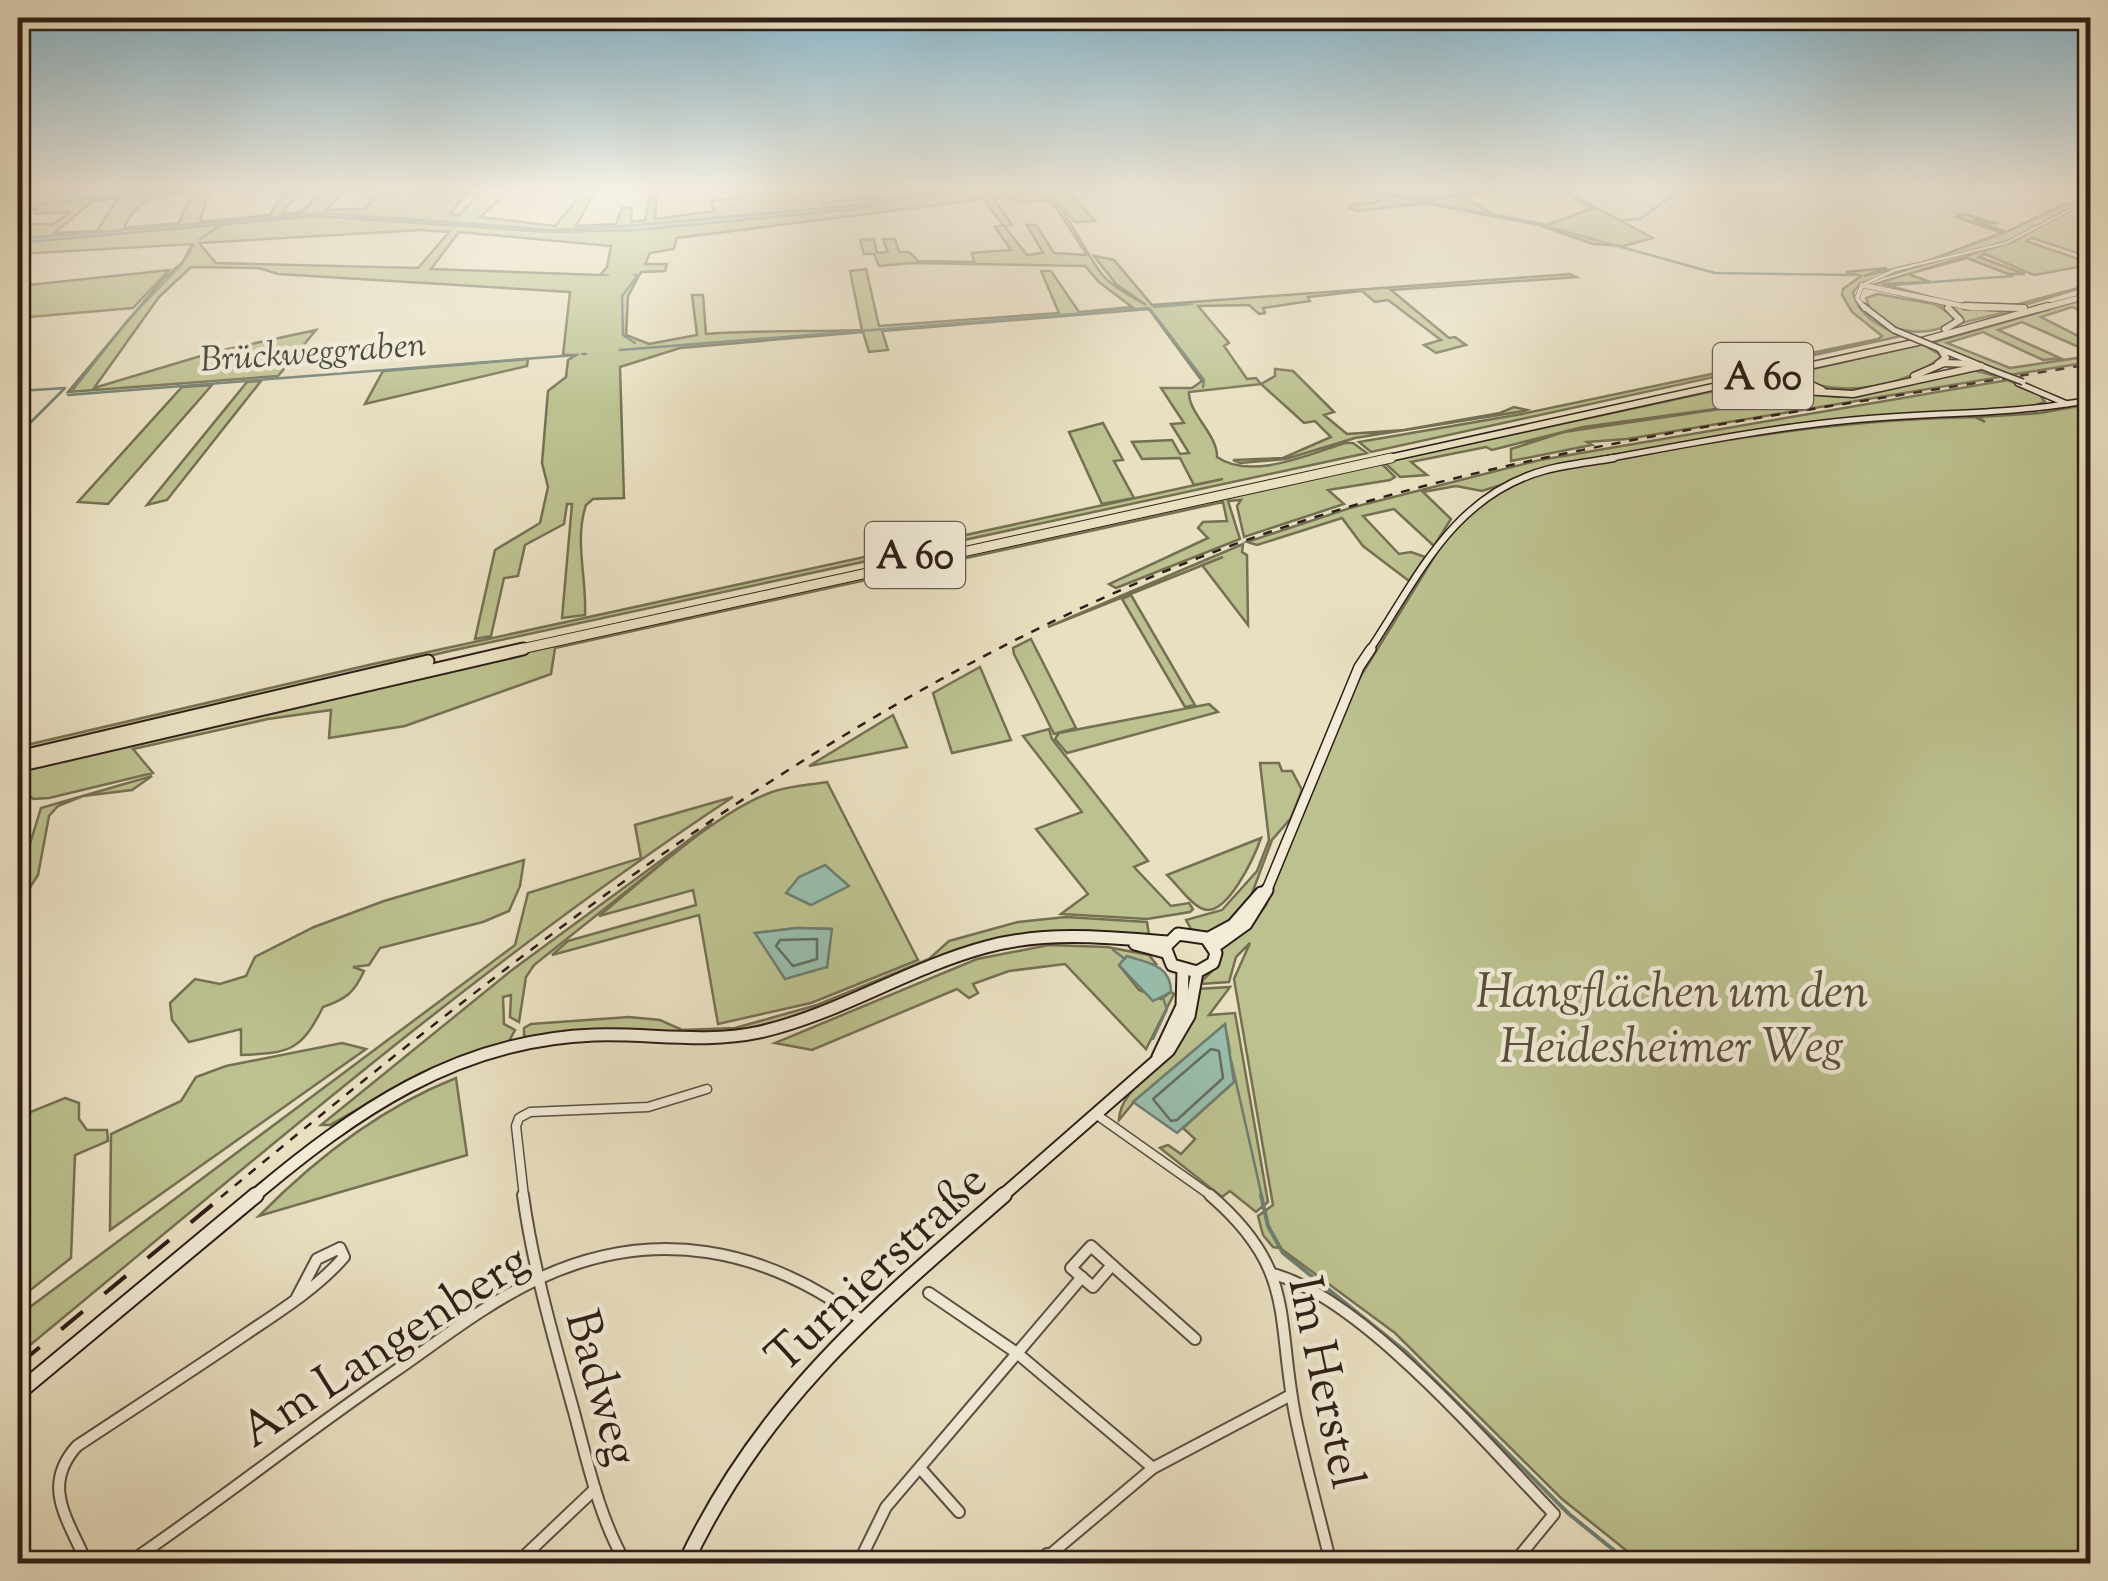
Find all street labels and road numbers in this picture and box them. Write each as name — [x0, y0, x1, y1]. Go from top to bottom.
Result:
road number: A 60 — [1713, 343, 1813, 409]
road number: A 60 — [865, 522, 965, 588]
street label: Turnierstraße — [753, 1150, 1005, 1392]
street label: Am Langenberg — [228, 1229, 544, 1468]
street label: Im Herstel — [1267, 1271, 1379, 1495]
street label: Badweg — [544, 1303, 654, 1474]

